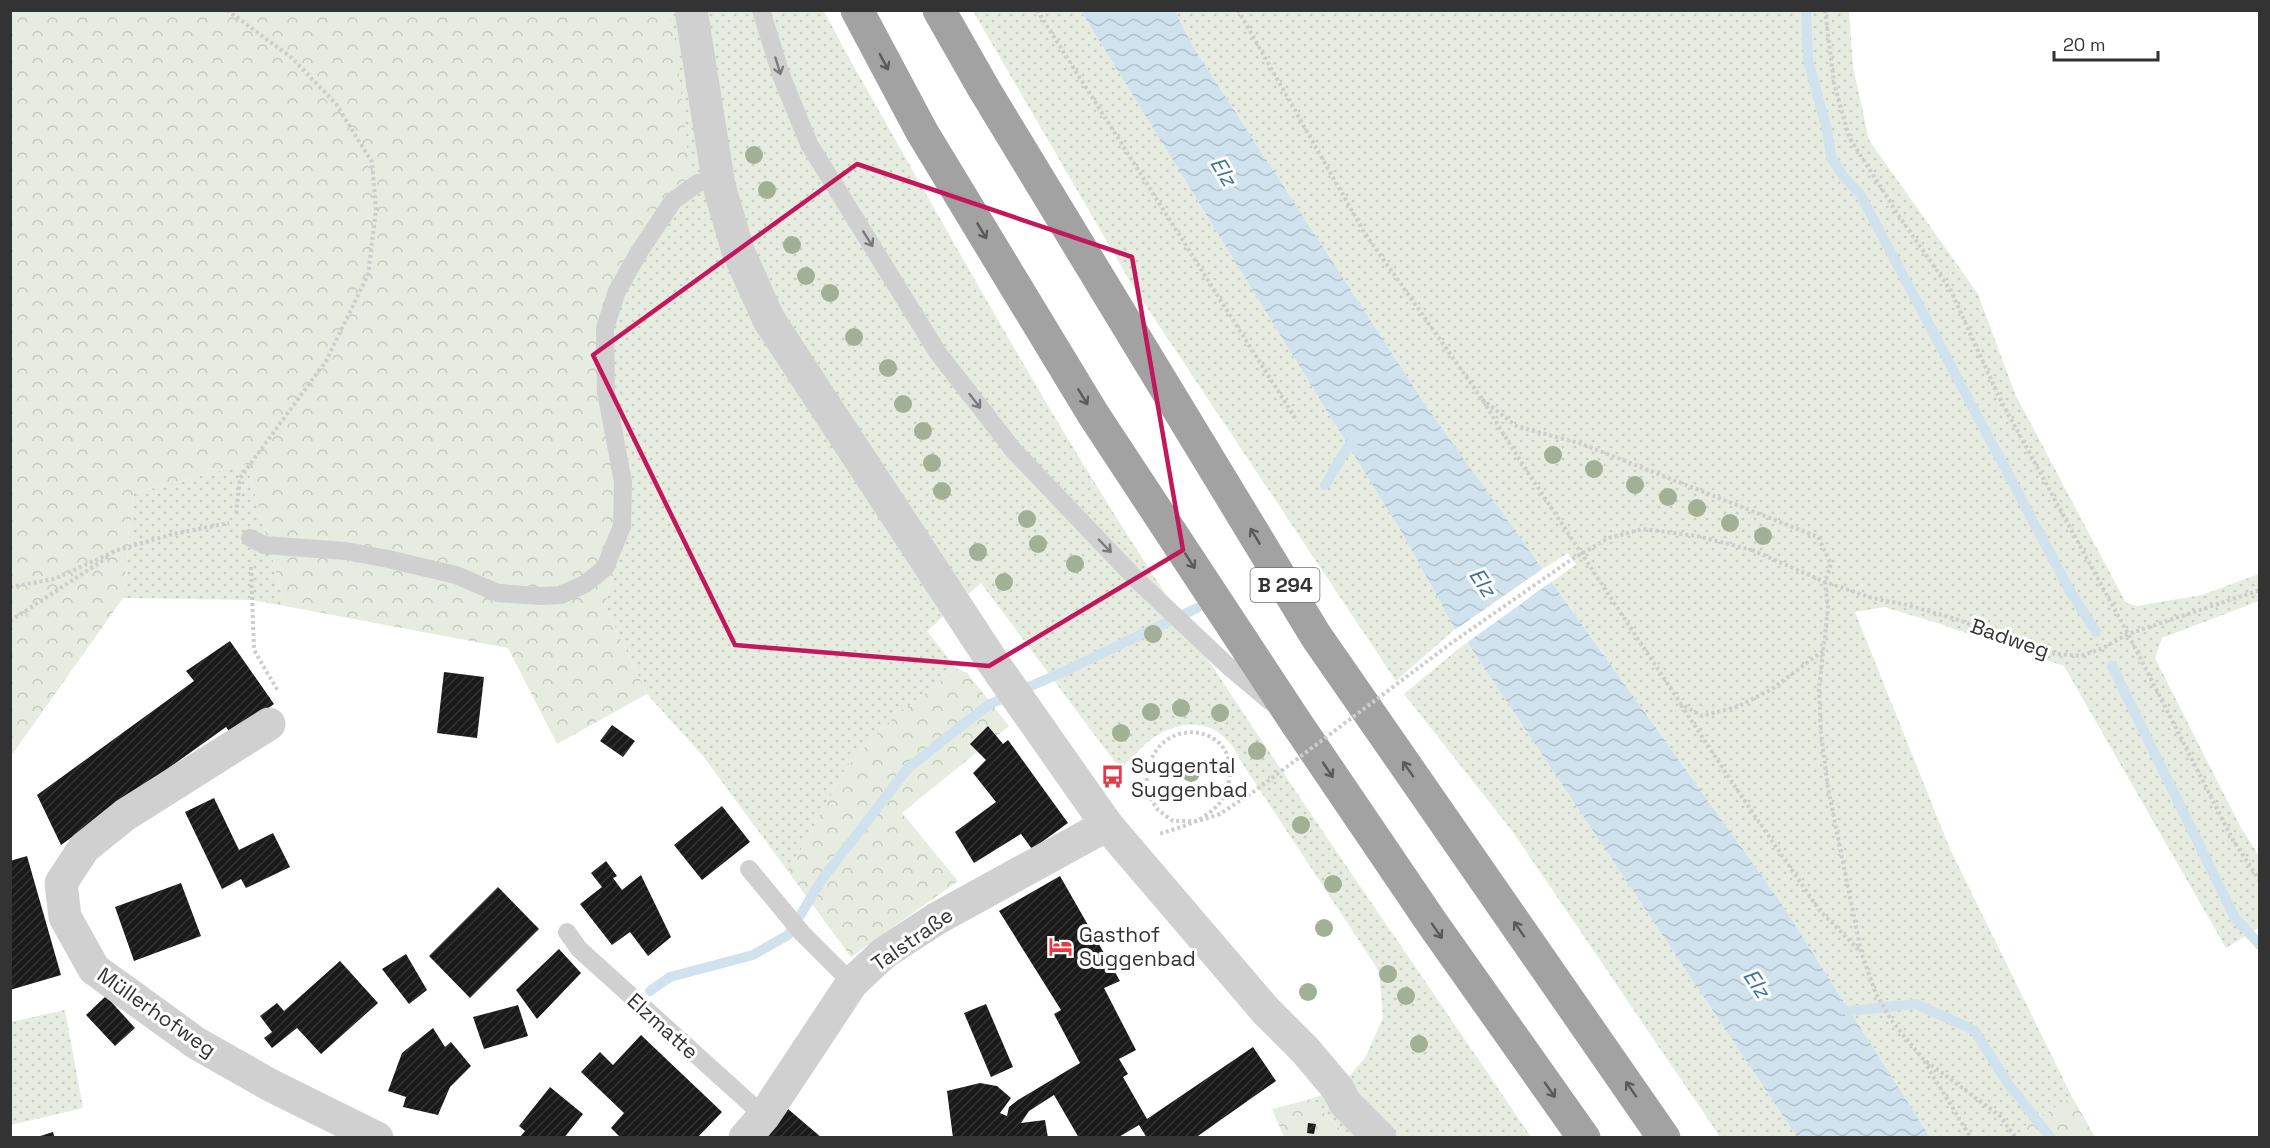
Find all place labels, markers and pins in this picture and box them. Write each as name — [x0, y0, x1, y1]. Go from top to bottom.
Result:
place label: Suggental Suggenbad — [1131, 752, 1248, 803]
bus stop icon: Suggental Suggenbad — [1100, 764, 1126, 790]
place label: Gasthof Suggenbad — [1079, 921, 1196, 972]
hotel icon: Gasthof Suggenbad — [1048, 933, 1074, 959]

